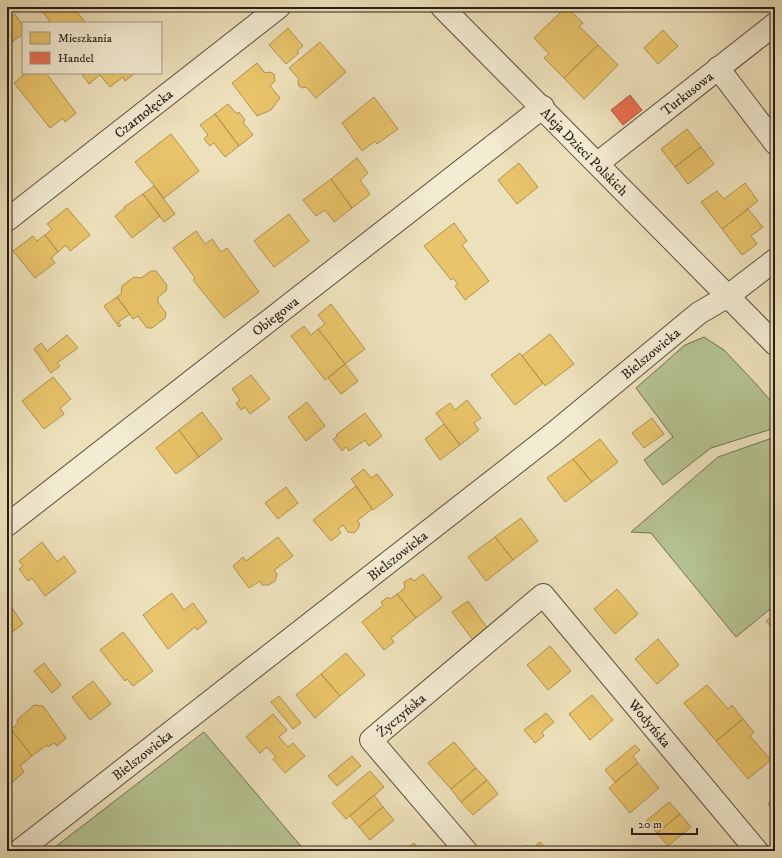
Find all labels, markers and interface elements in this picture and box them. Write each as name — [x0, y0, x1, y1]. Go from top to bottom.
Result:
legend — [22, 22, 162, 74]
text: Mieszkania — [58, 31, 113, 46]
text: Handel — [58, 51, 94, 66]
street label: Turkusowa — [658, 68, 717, 120]
street label: Czarnołęcka — [111, 86, 177, 143]
street label: Aleja Dzieci Polskich — [536, 104, 632, 201]
street label: Obiegowa — [249, 293, 303, 341]
street label: Bielszowicka — [618, 324, 684, 384]
street label: Bielszowicka — [364, 527, 432, 585]
street label: Życzyńska — [373, 690, 430, 742]
street label: Wodyńska — [623, 695, 675, 752]
street label: Bielszowicka — [109, 727, 176, 785]
scale bar — [632, 810, 697, 836]
text: 20 m — [638, 817, 662, 832]

